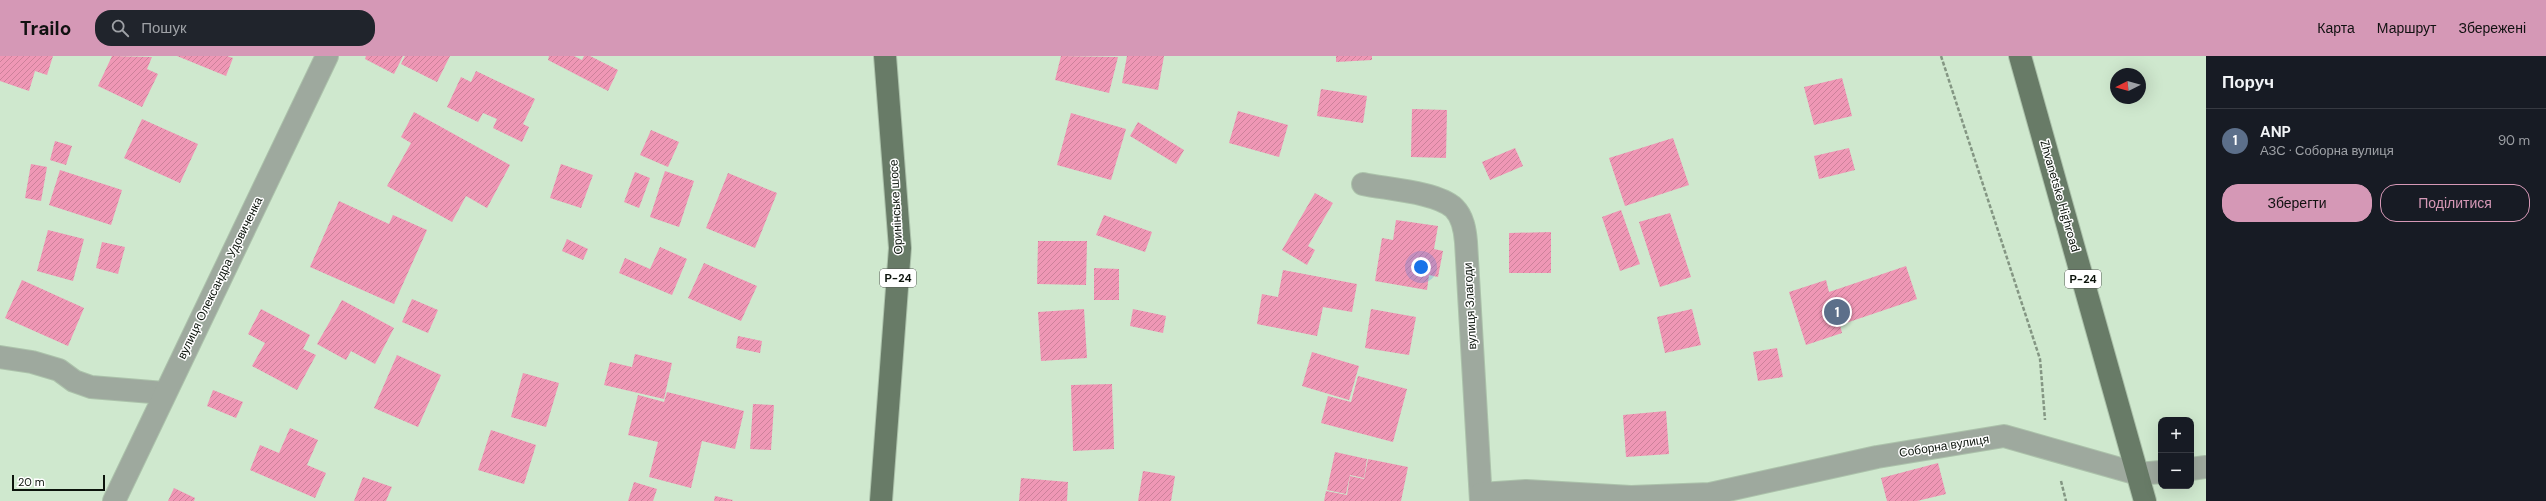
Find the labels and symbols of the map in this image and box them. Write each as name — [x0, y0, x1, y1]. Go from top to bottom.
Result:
north arrow — [2110, 68, 2146, 104]
street label: Zhvanetske Highroad — [2036, 138, 2084, 254]
street label: Оринінське шосе — [886, 159, 906, 255]
street label: вулиця Олександра Удовиченка — [174, 194, 266, 362]
your location — [1411, 257, 1431, 277]
street label: вулиця Злагоди — [1460, 262, 1480, 350]
road number: Р-24 — [880, 269, 916, 287]
road number: Р-24 — [2065, 270, 2101, 288]
pin: 1 — [1824, 297, 1850, 327]
street label: Соборна вулиця — [1898, 431, 1990, 461]
scale bar — [12, 473, 105, 492]

